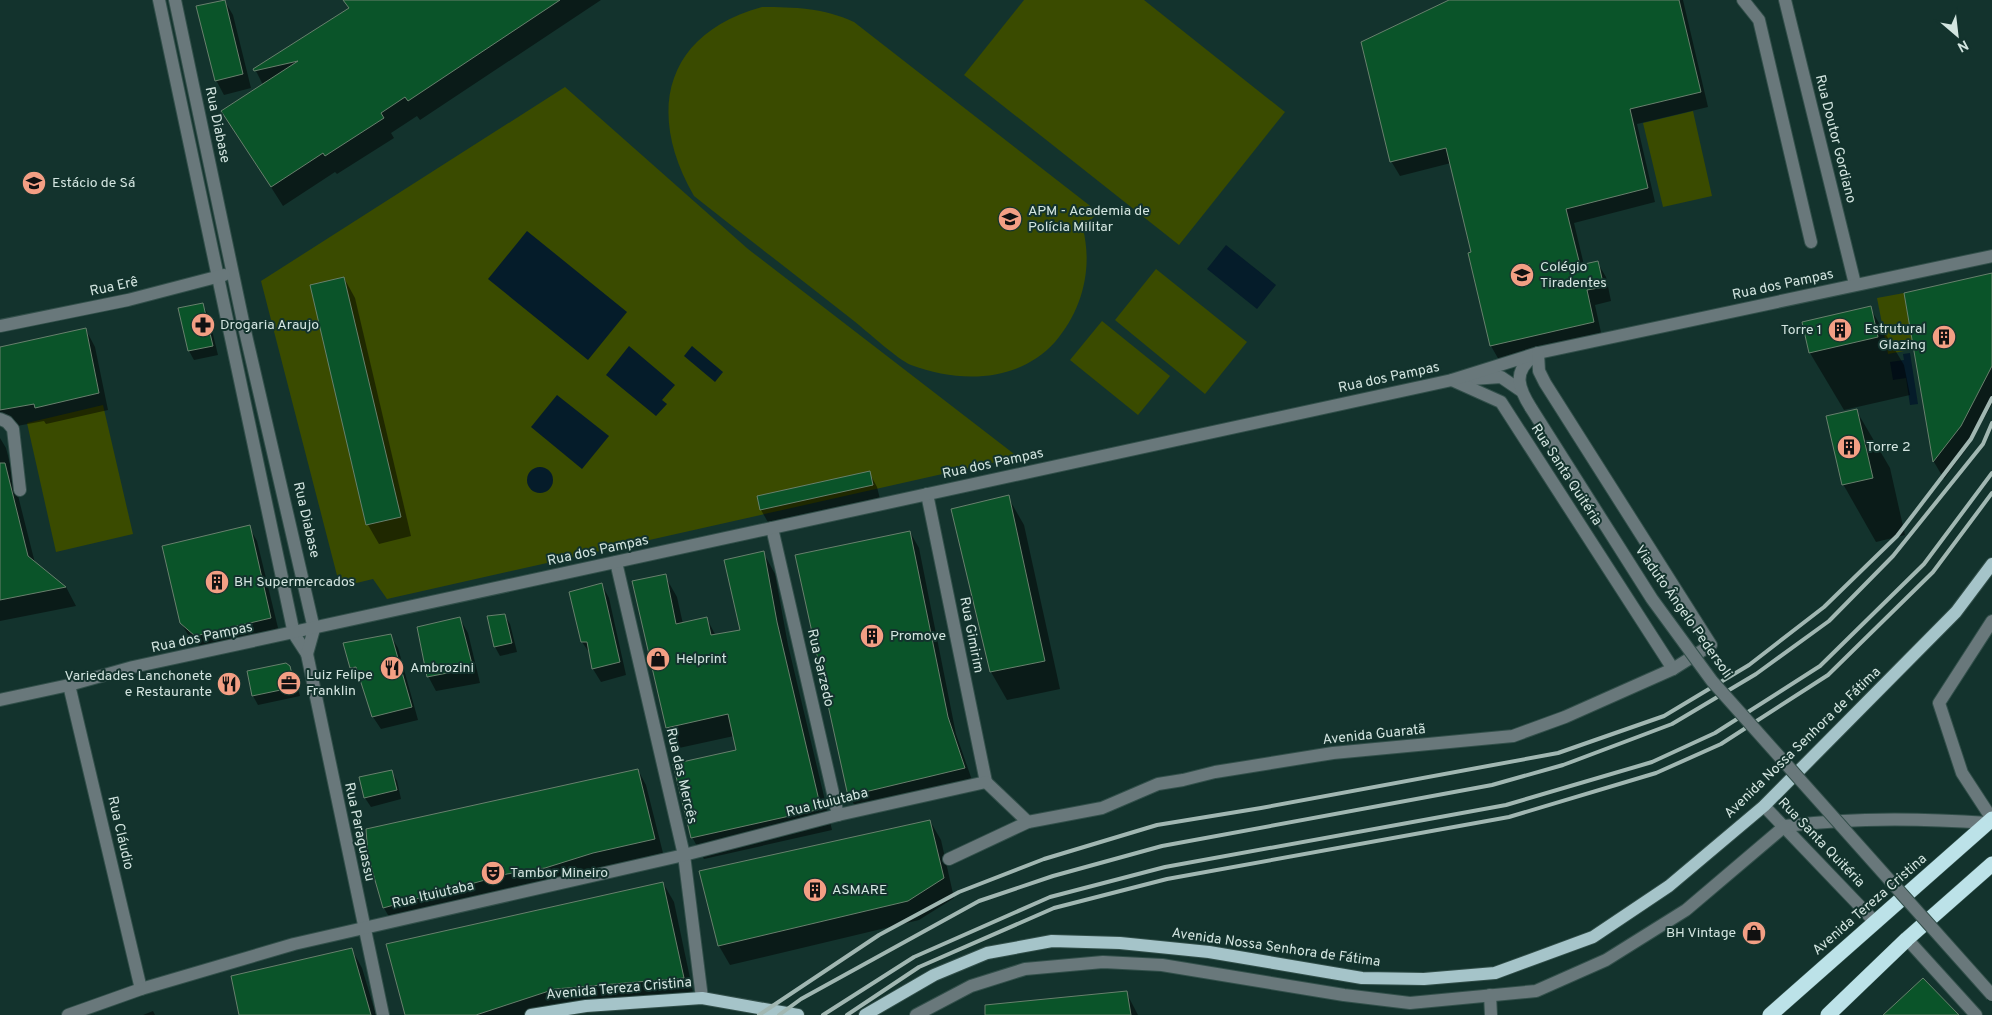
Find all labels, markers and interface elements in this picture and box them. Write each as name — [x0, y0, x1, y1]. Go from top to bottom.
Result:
north arrow — [1932, 10, 1982, 60]
text: N — [1954, 35, 1971, 55]
street label: Rua Doutor Gordiano — [1811, 73, 1859, 205]
street label: Rua Diabase — [201, 85, 233, 165]
school or university icon: Estácio de Sá — [21, 170, 47, 196]
place label: Estácio de Sá — [52, 175, 135, 192]
place label: APM - Academia de Polícia Militar — [1028, 203, 1150, 236]
school or university icon: APM - Academia de Polícia Militar — [997, 206, 1023, 232]
place label: Colégio Tiradentes — [1540, 259, 1607, 292]
school or university icon: Colégio Tiradentes — [1509, 262, 1535, 288]
street label: Rua dos Pampas — [1731, 266, 1835, 304]
street label: Rua Erê — [88, 274, 140, 300]
pharmacy icon: Drogaria Araujo — [190, 312, 216, 338]
place label: Drogaria Araujo — [220, 317, 319, 334]
building icon: Torre 1 — [1827, 317, 1853, 343]
place label: Estrutural Glazing — [1864, 321, 1926, 354]
place label: Torre 1 — [1781, 322, 1822, 339]
building icon: Estrutural Glazing — [1931, 324, 1957, 350]
street label: Rua dos Pampas — [1337, 359, 1441, 397]
street label: Rua Santa Quitéria — [1527, 421, 1605, 529]
building icon: Torre 2 — [1836, 434, 1862, 460]
place label: Torre 2 — [1866, 439, 1911, 456]
street label: Rua dos Pampas — [941, 445, 1045, 483]
street label: Rua Diabase — [289, 480, 323, 560]
street label: Rua dos Pampas — [546, 532, 650, 570]
street label: Viaduto Ângelo Pedersoli — [1631, 542, 1736, 682]
building icon: BH Supermercados — [204, 569, 230, 595]
place label: BH Supermercados — [234, 574, 355, 591]
street label: Rua Gimirim — [955, 596, 987, 674]
street label: Rua dos Pampas — [150, 619, 254, 657]
building icon: Promove — [859, 623, 885, 649]
street label: Rua Sarzedo — [803, 627, 837, 709]
place label: Promove — [890, 628, 946, 645]
shop icon: Helprint — [645, 646, 671, 672]
place label: Helprint — [676, 651, 727, 668]
restaurant icon: Ambrozini — [379, 655, 405, 681]
place label: Ambrozini — [410, 660, 474, 677]
street label: Avenida Nossa Senhora de Fátima — [1721, 664, 1885, 822]
place label: Luiz Felipe Franklin — [306, 667, 373, 700]
place label: Variedades Lanchonete e Restaurante — [65, 668, 212, 701]
office icon: Luiz Felipe Franklin — [276, 670, 302, 696]
restaurant icon: Variedades Lanchonete e Restaurante — [216, 671, 242, 697]
street label: Avenida Guaratã — [1322, 721, 1426, 749]
street label: Rua das Mercês — [662, 726, 700, 826]
street label: Rua Paraguassu — [340, 781, 378, 883]
street label: Rua Ituiutaba — [784, 785, 870, 821]
street label: Rua Cláudio — [103, 795, 137, 872]
street label: Rua Santa Quitéria — [1774, 795, 1868, 891]
street label: Avenida Tereza Cristina — [1809, 851, 1931, 959]
theatre icon: Tambor Mineiro — [480, 860, 506, 886]
place label: Tambor Mineiro — [510, 865, 608, 882]
street label: Rua Ituiutaba — [390, 877, 476, 913]
building icon: ASMARE — [802, 877, 828, 903]
place label: ASMARE — [832, 882, 888, 899]
shop icon: BH Vintage — [1741, 920, 1767, 946]
street label: Avenida Nossa Senhora de Fátima — [1170, 925, 1382, 971]
place label: BH Vintage — [1666, 925, 1736, 942]
street label: Avenida Tereza Cristina — [546, 974, 692, 1004]

